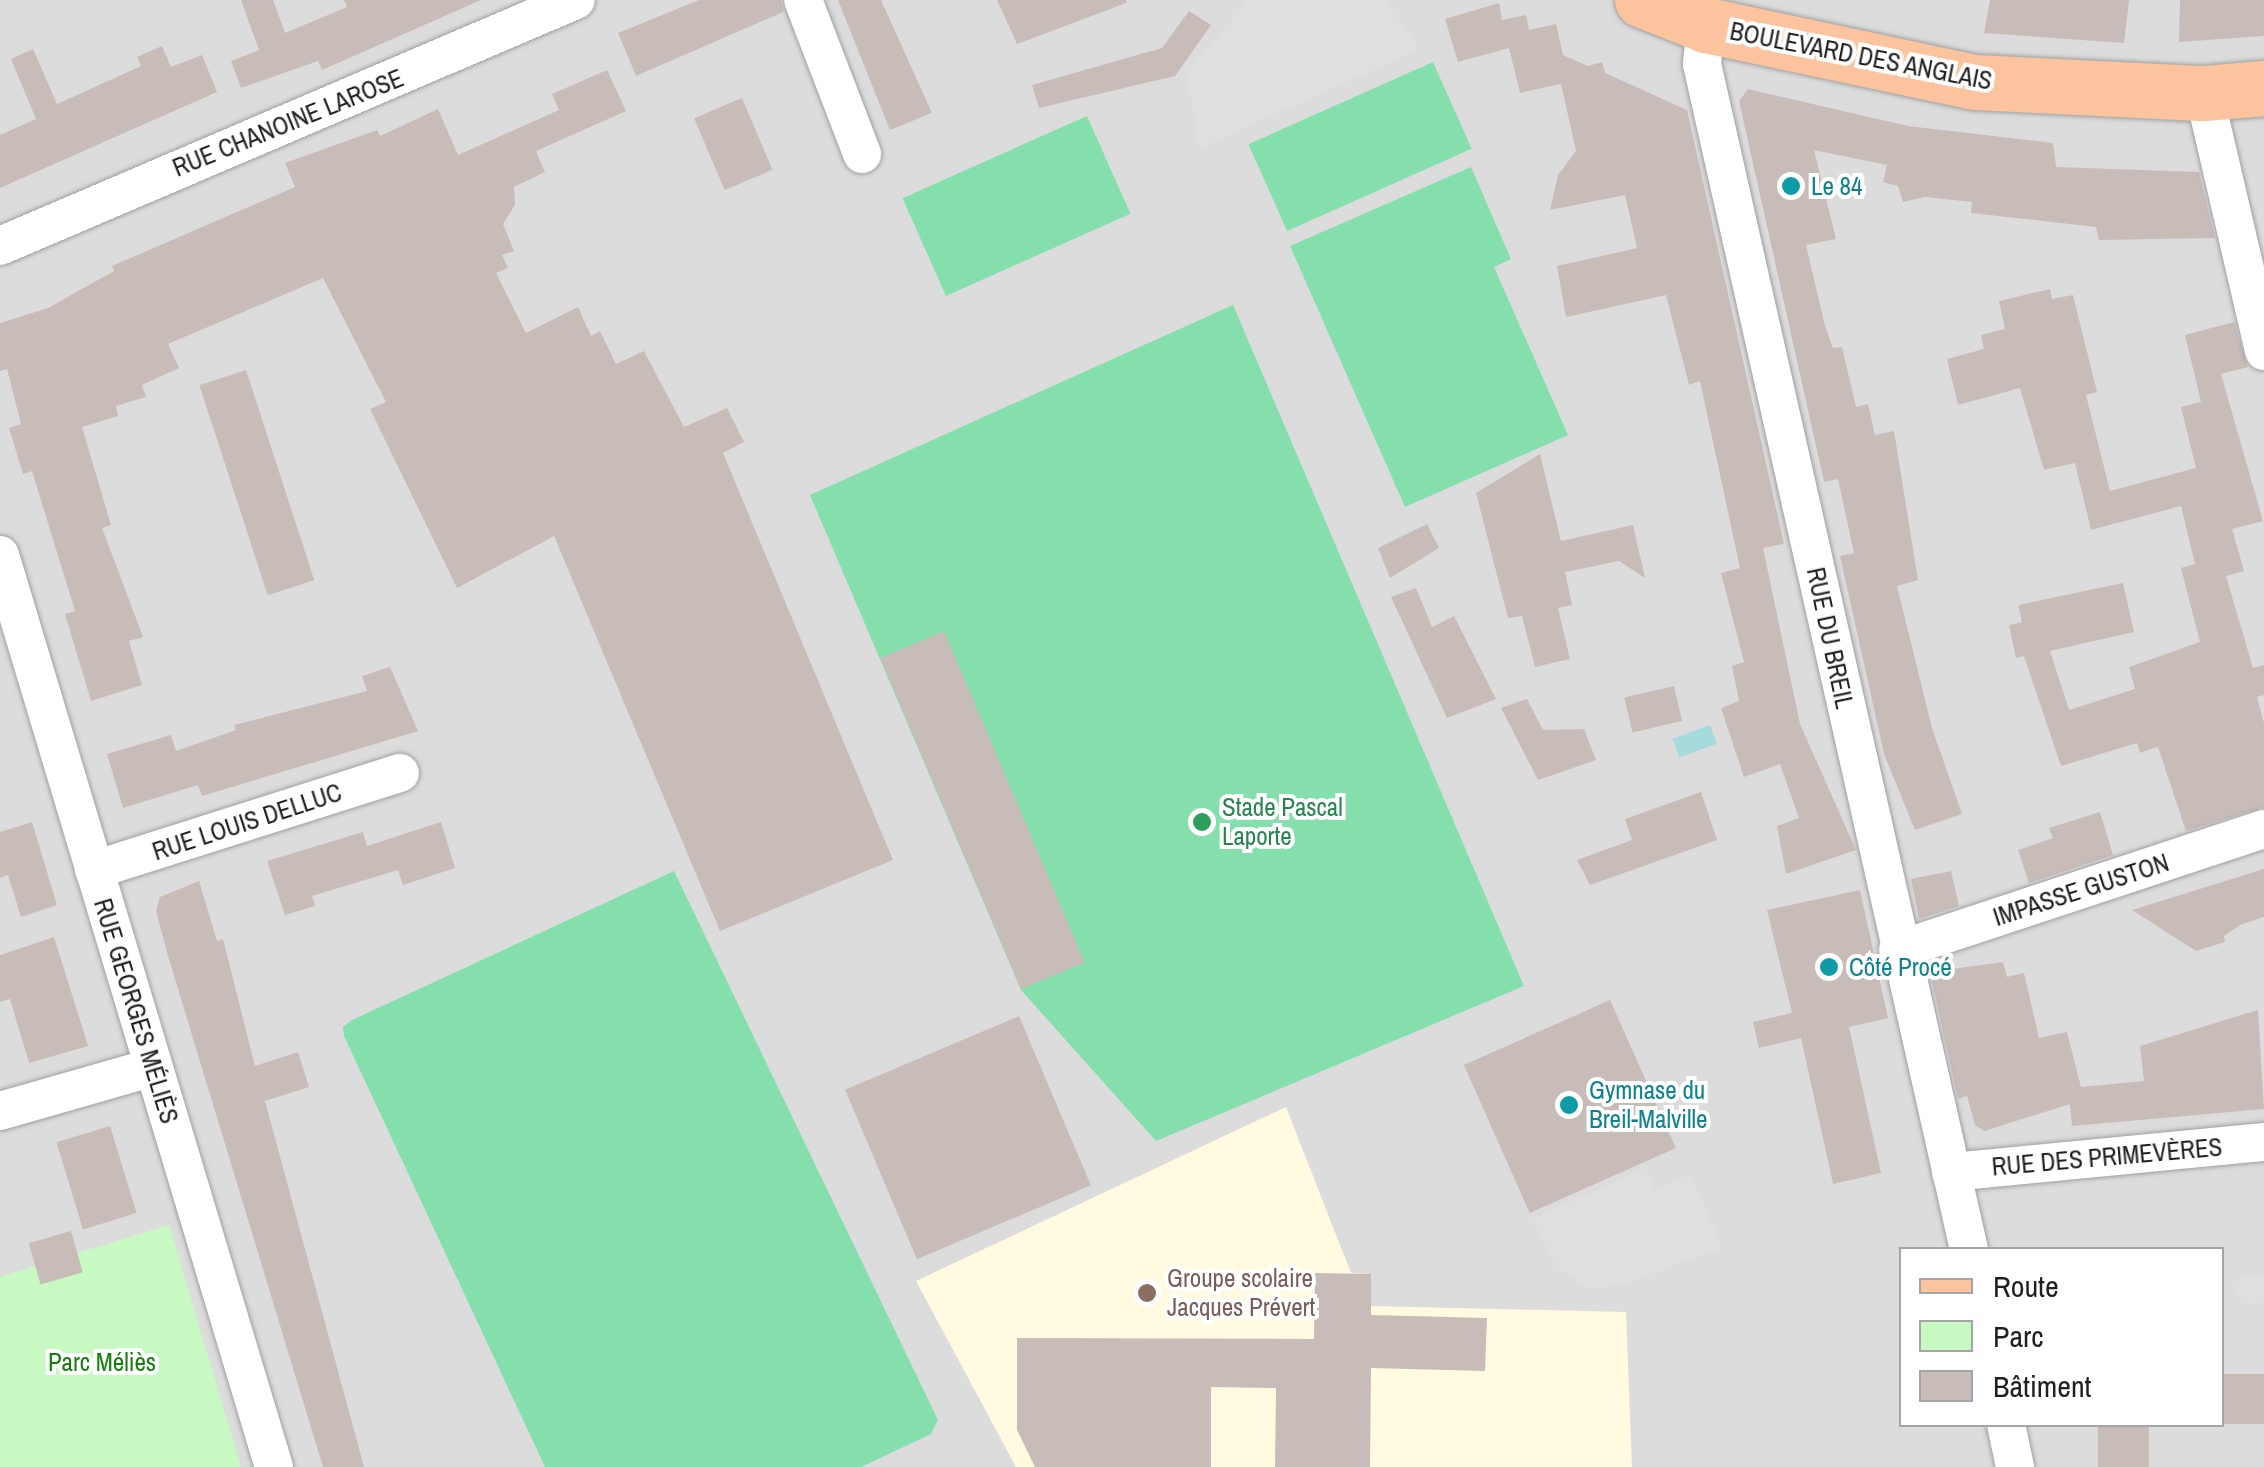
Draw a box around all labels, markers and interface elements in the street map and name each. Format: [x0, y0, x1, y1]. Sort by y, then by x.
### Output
street label: BOULEVARD DES ANGLAIS [1727, 16, 1995, 96]
street label: RUE CHANOINE LAROSE [168, 63, 408, 183]
place label: Le 84 [1811, 171, 1862, 201]
marker: Le 84 [1780, 175, 1802, 197]
street label: RUE DU BREIL [1800, 565, 1860, 711]
street label: RUE LOUIS DELLUC [149, 777, 345, 867]
place label: Stade Pascal Laporte [1222, 793, 1343, 852]
marker: Stade Pascal Laporte [1191, 811, 1213, 833]
street label: IMPASSE GUSTON [1989, 848, 2173, 932]
street label: RUE GEORGES MÉLIÈS [88, 895, 184, 1127]
place label: Côté Procé [1849, 952, 1952, 982]
marker: Côté Procé [1818, 956, 1840, 978]
place label: Gymnase du Breil-Malville [1589, 1076, 1707, 1135]
marker: Gymnase du Breil-Malville [1558, 1094, 1580, 1116]
street label: RUE DES PRIMEVÈRES [1991, 1132, 2223, 1182]
legend [1899, 1247, 2224, 1427]
place label: Groupe scolaire Jacques Prévert [1167, 1264, 1315, 1323]
text: Route [1993, 1266, 2059, 1306]
marker: Groupe scolaire Jacques Prévert [1136, 1282, 1158, 1304]
text: Parc [1993, 1316, 2044, 1356]
park label: Parc Méliès [48, 1347, 156, 1377]
text: Bâtiment [1993, 1366, 2091, 1406]

